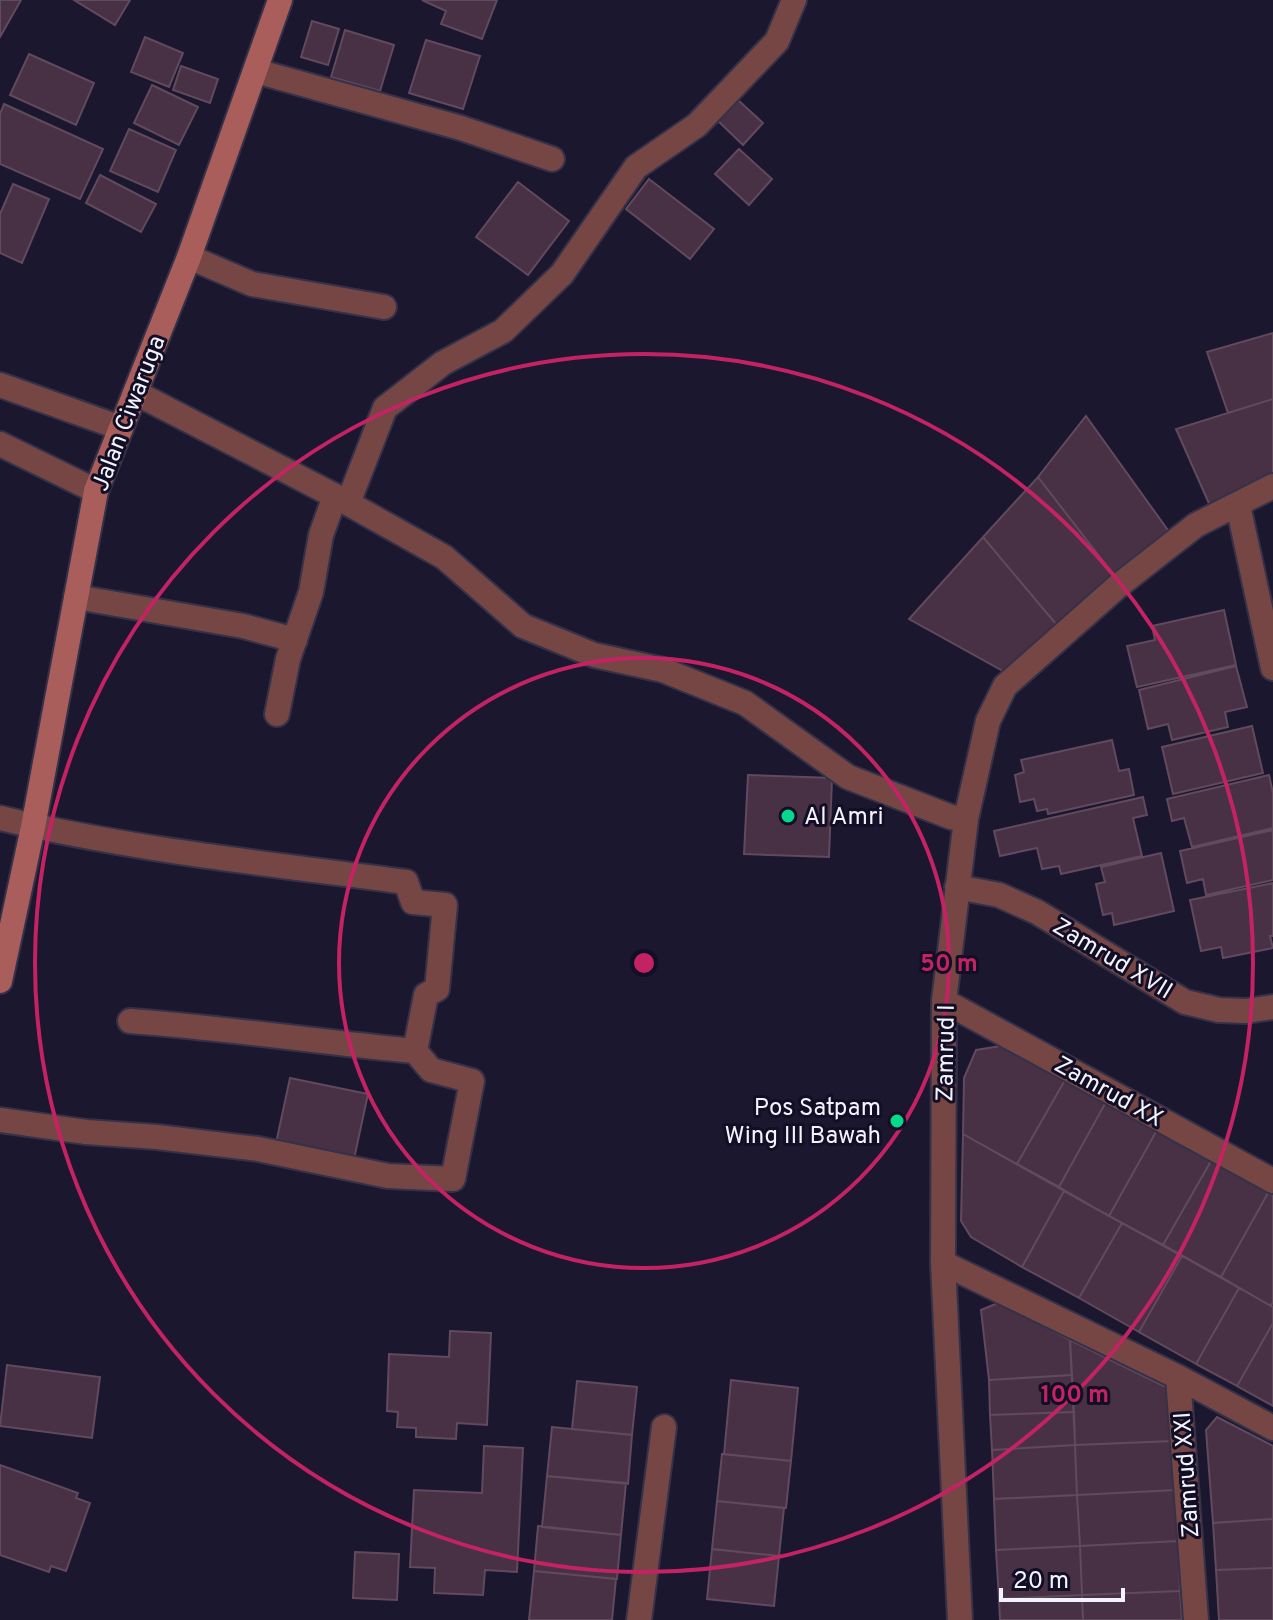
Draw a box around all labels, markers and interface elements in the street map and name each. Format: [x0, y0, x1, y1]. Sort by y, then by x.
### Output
street label: Jalan Ciwaruga [86, 332, 173, 496]
place label: Al Amri [804, 803, 884, 833]
marker: Al Amri [779, 807, 797, 825]
street label: Zamrud XVII [1046, 912, 1177, 1007]
centre of rings [630, 949, 658, 977]
text: 50 m [920, 950, 978, 980]
street label: Zamrud I [931, 1004, 963, 1102]
street label: Zamrud XX [1048, 1051, 1168, 1135]
place label: Pos Satpam Wing III Bawah [724, 1094, 881, 1152]
marker: Pos Satpam Wing III Bawah [888, 1112, 906, 1130]
text: 100 m [1041, 1381, 1109, 1411]
street label: Zamrud XXI [1169, 1411, 1207, 1539]
scale bar [1001, 1552, 1123, 1602]
text: 20 m [1013, 1567, 1069, 1597]

